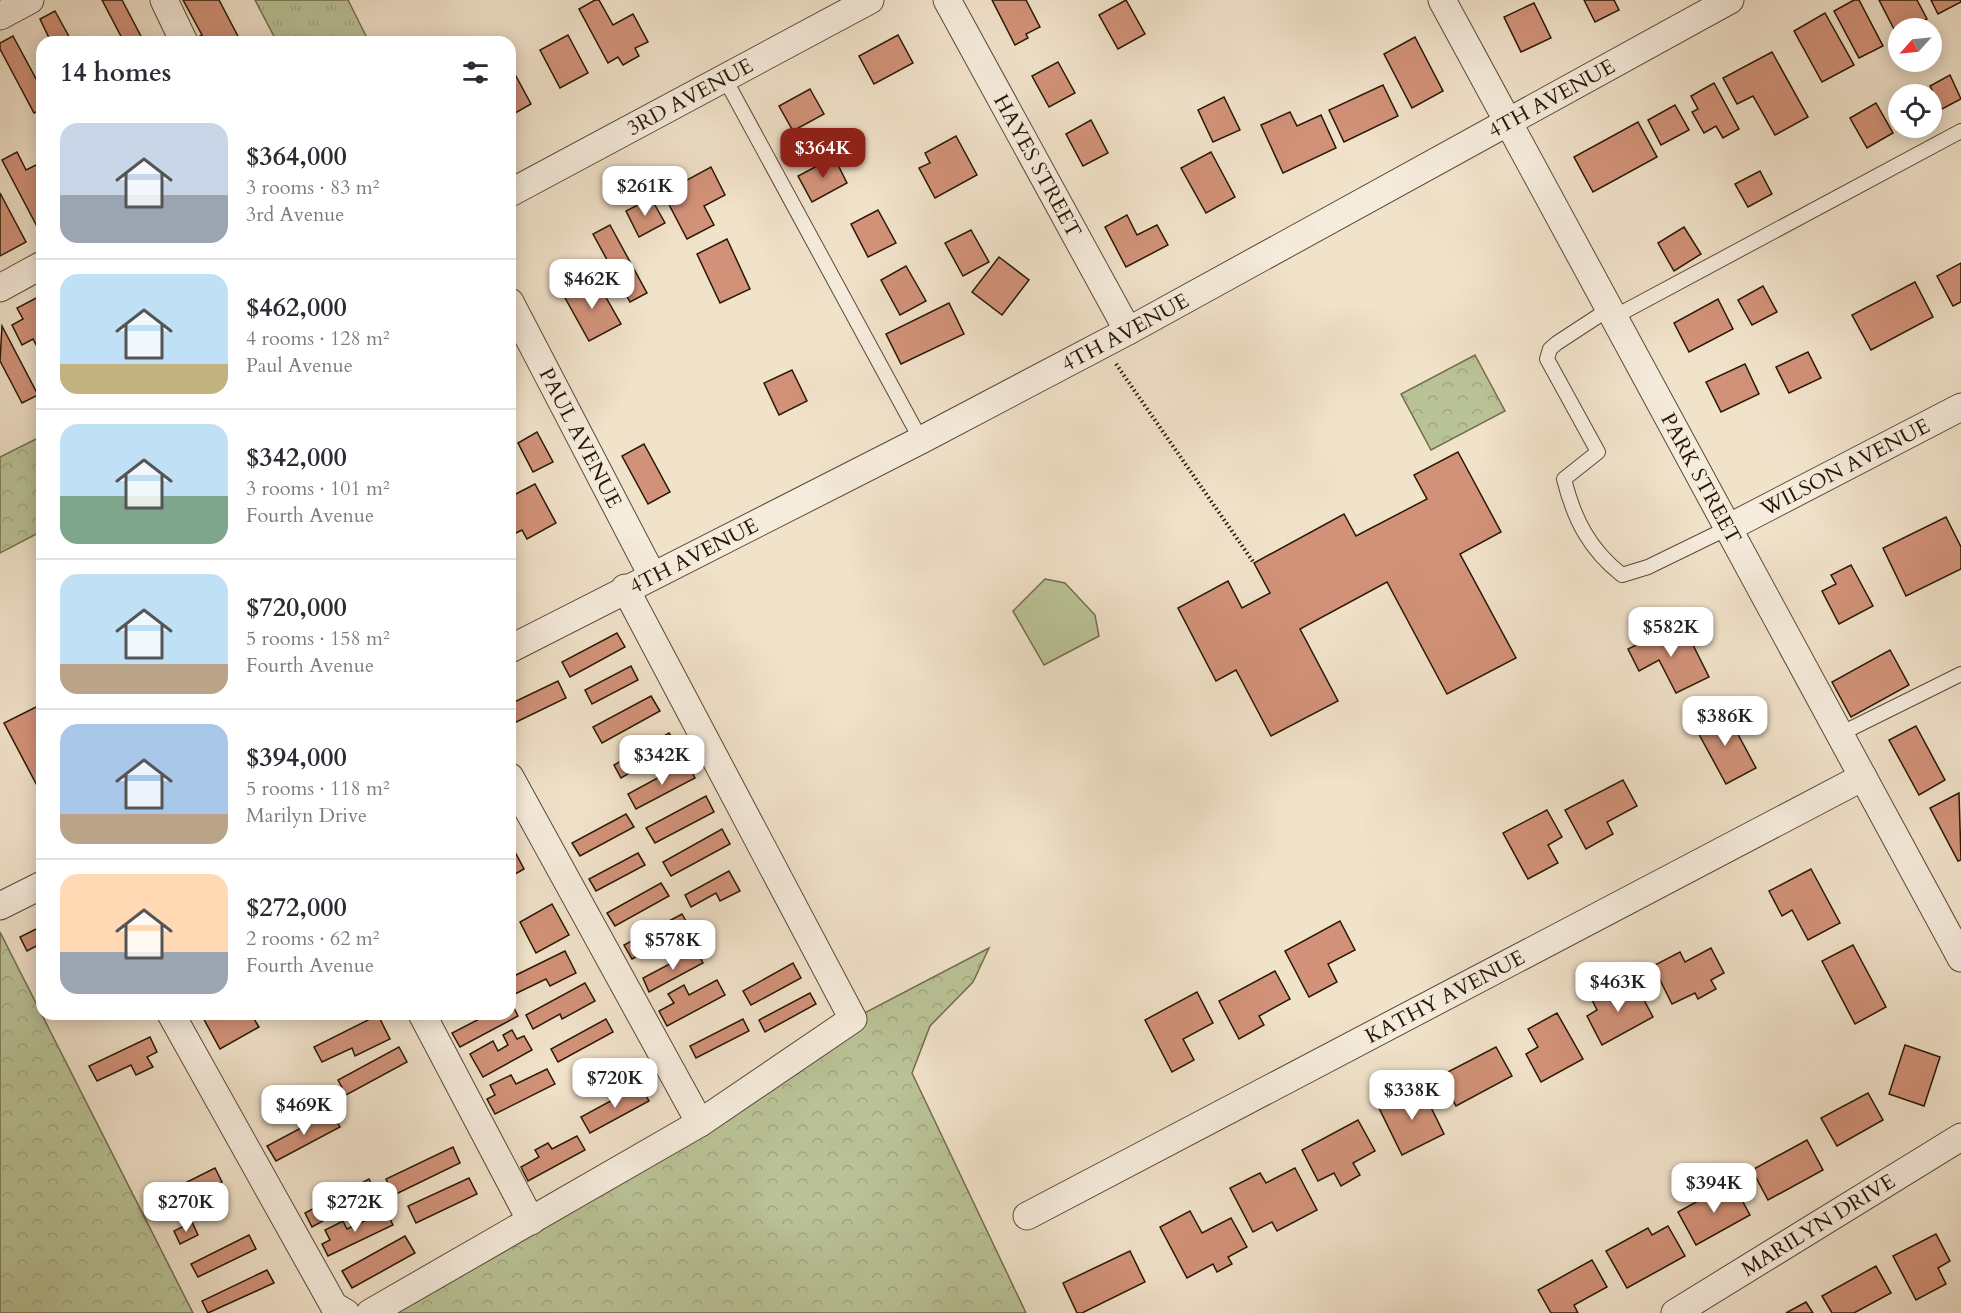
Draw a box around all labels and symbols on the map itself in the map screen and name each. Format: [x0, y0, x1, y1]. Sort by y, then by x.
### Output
north arrow [1888, 18, 1942, 72]
street label: 3RD AVENUE [622, 51, 758, 143]
street label: 4TH AVENUE [1483, 52, 1620, 145]
street label: HAYES STREET [986, 89, 1088, 243]
pin: $364K [781, 128, 865, 179]
pin: $261K [603, 166, 687, 217]
pin: $462K [550, 259, 634, 310]
street label: 4TH AVENUE [1057, 286, 1194, 378]
street label: PAUL AVENUE [532, 363, 629, 513]
street label: PARK STREET [1653, 408, 1748, 549]
street label: WILSON AVENUE [1755, 412, 1935, 524]
street label: 4TH AVENUE [625, 511, 763, 601]
pin: $582K [1629, 607, 1713, 658]
pin: $386K [1683, 696, 1767, 747]
pin: $342K [620, 735, 704, 786]
pin: $578K [631, 920, 715, 971]
street label: KATHY AVENUE [1360, 943, 1530, 1051]
pin: $463K [1576, 962, 1660, 1013]
pin: $720K [573, 1058, 657, 1109]
pin: $338K [1370, 1070, 1454, 1121]
pin: $469K [262, 1085, 346, 1136]
pin: $394K [1672, 1163, 1756, 1214]
street label: MARILYN DRIVE [1736, 1167, 1901, 1284]
pin: $270K [144, 1182, 228, 1233]
pin: $272K [313, 1182, 397, 1233]

